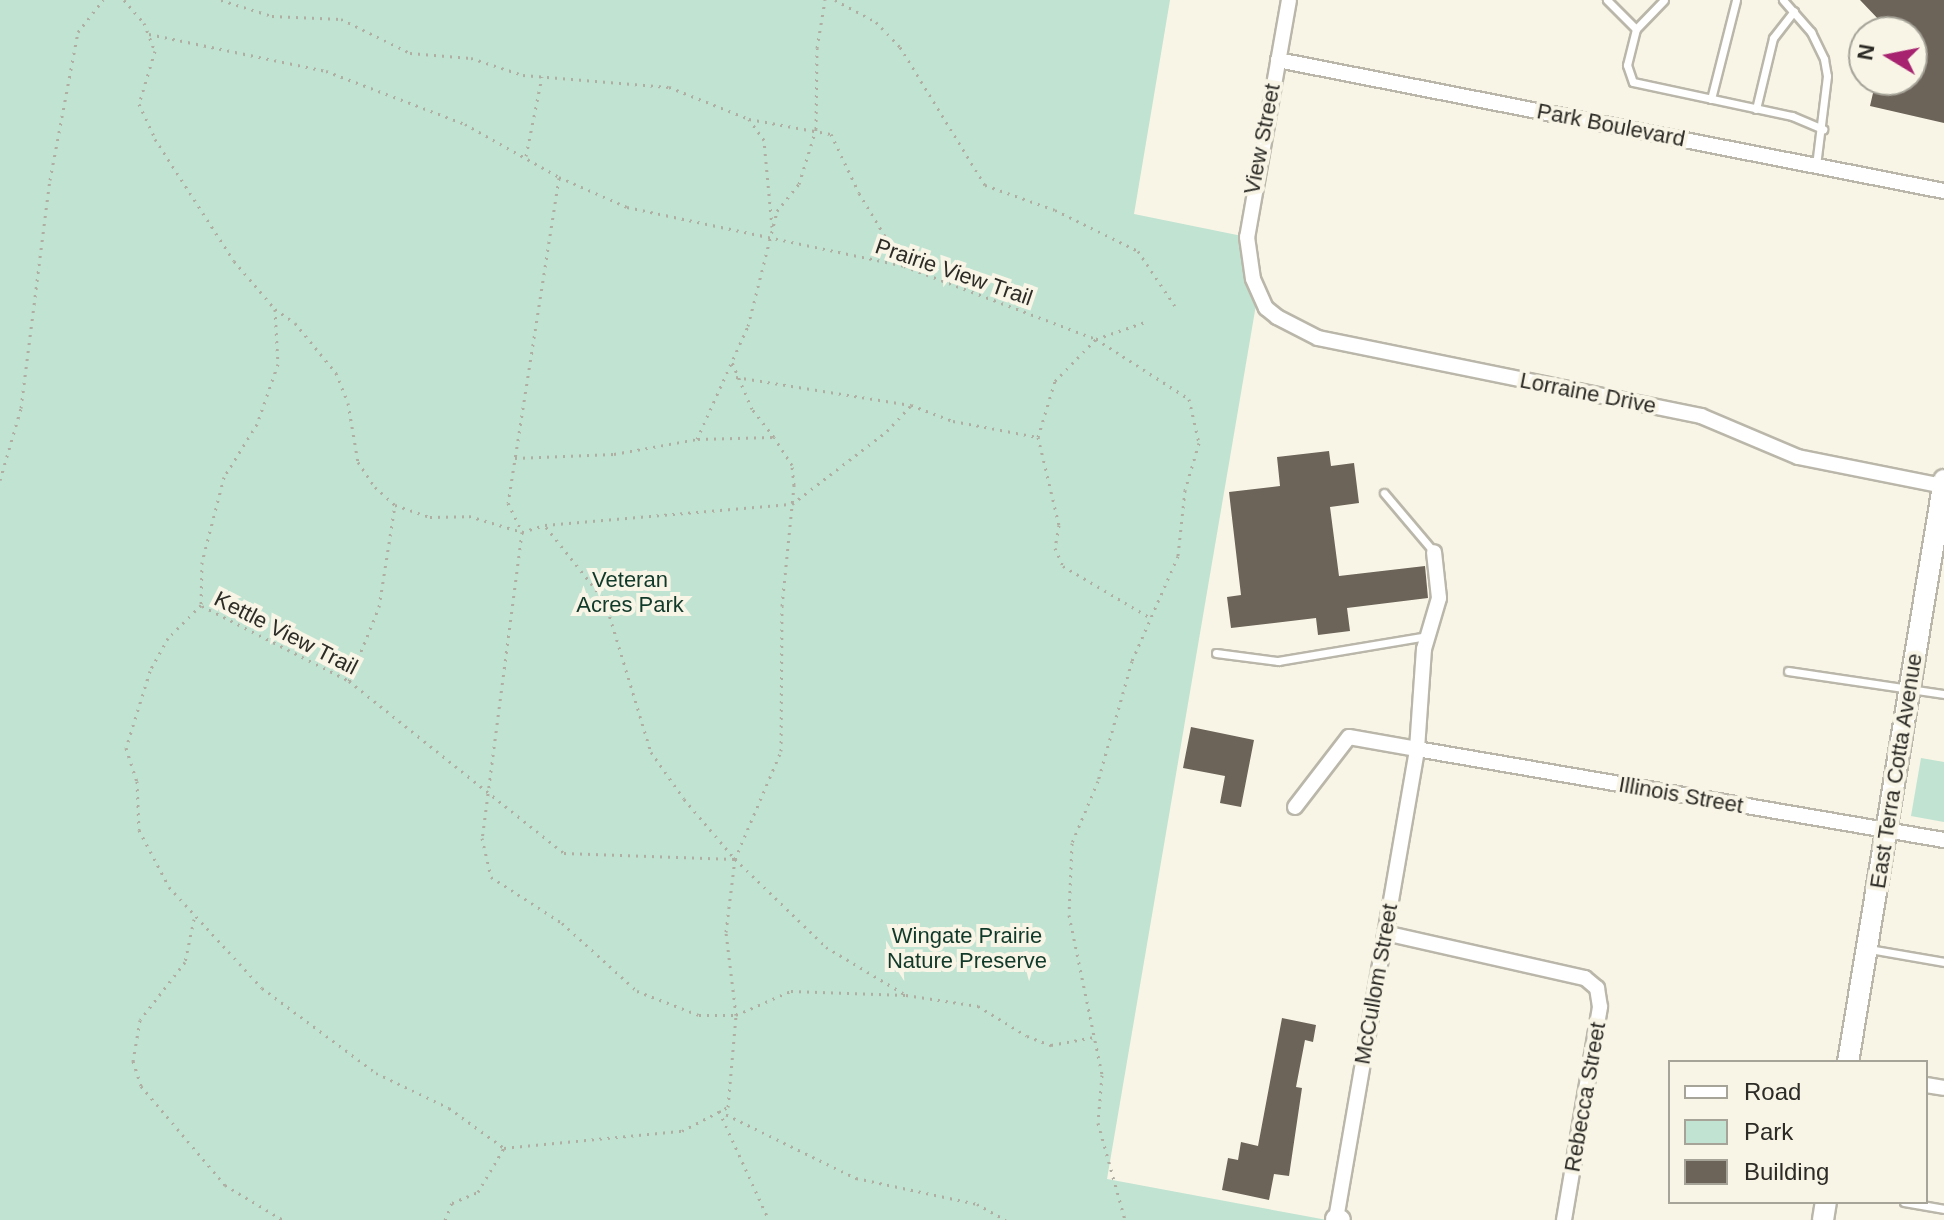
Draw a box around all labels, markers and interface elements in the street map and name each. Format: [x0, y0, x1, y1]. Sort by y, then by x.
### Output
north arrow [1848, 16, 1928, 96]
text: N [1852, 42, 1880, 62]
street label: View Street [1238, 81, 1286, 197]
street label: Park Boulevard [1535, 98, 1687, 152]
street label: Prairie View Trail [872, 233, 1036, 311]
street label: Lorraine Drive [1518, 367, 1658, 419]
park label: Veteran Acres Park [576, 566, 684, 618]
street label: Kettle View Trail [210, 585, 362, 681]
street label: East Terra Cotta Avenue [1864, 651, 1928, 891]
street label: Illinois Street [1617, 771, 1745, 819]
street label: McCullom Street [1349, 902, 1403, 1066]
park label: Wingate Prairie Nature Preserve [887, 922, 1047, 974]
street label: Rebecca Street [1559, 1020, 1611, 1174]
legend [1668, 1060, 1928, 1204]
text: Road [1744, 1078, 1801, 1105]
text: Park [1744, 1118, 1793, 1145]
text: Building [1744, 1158, 1829, 1185]

